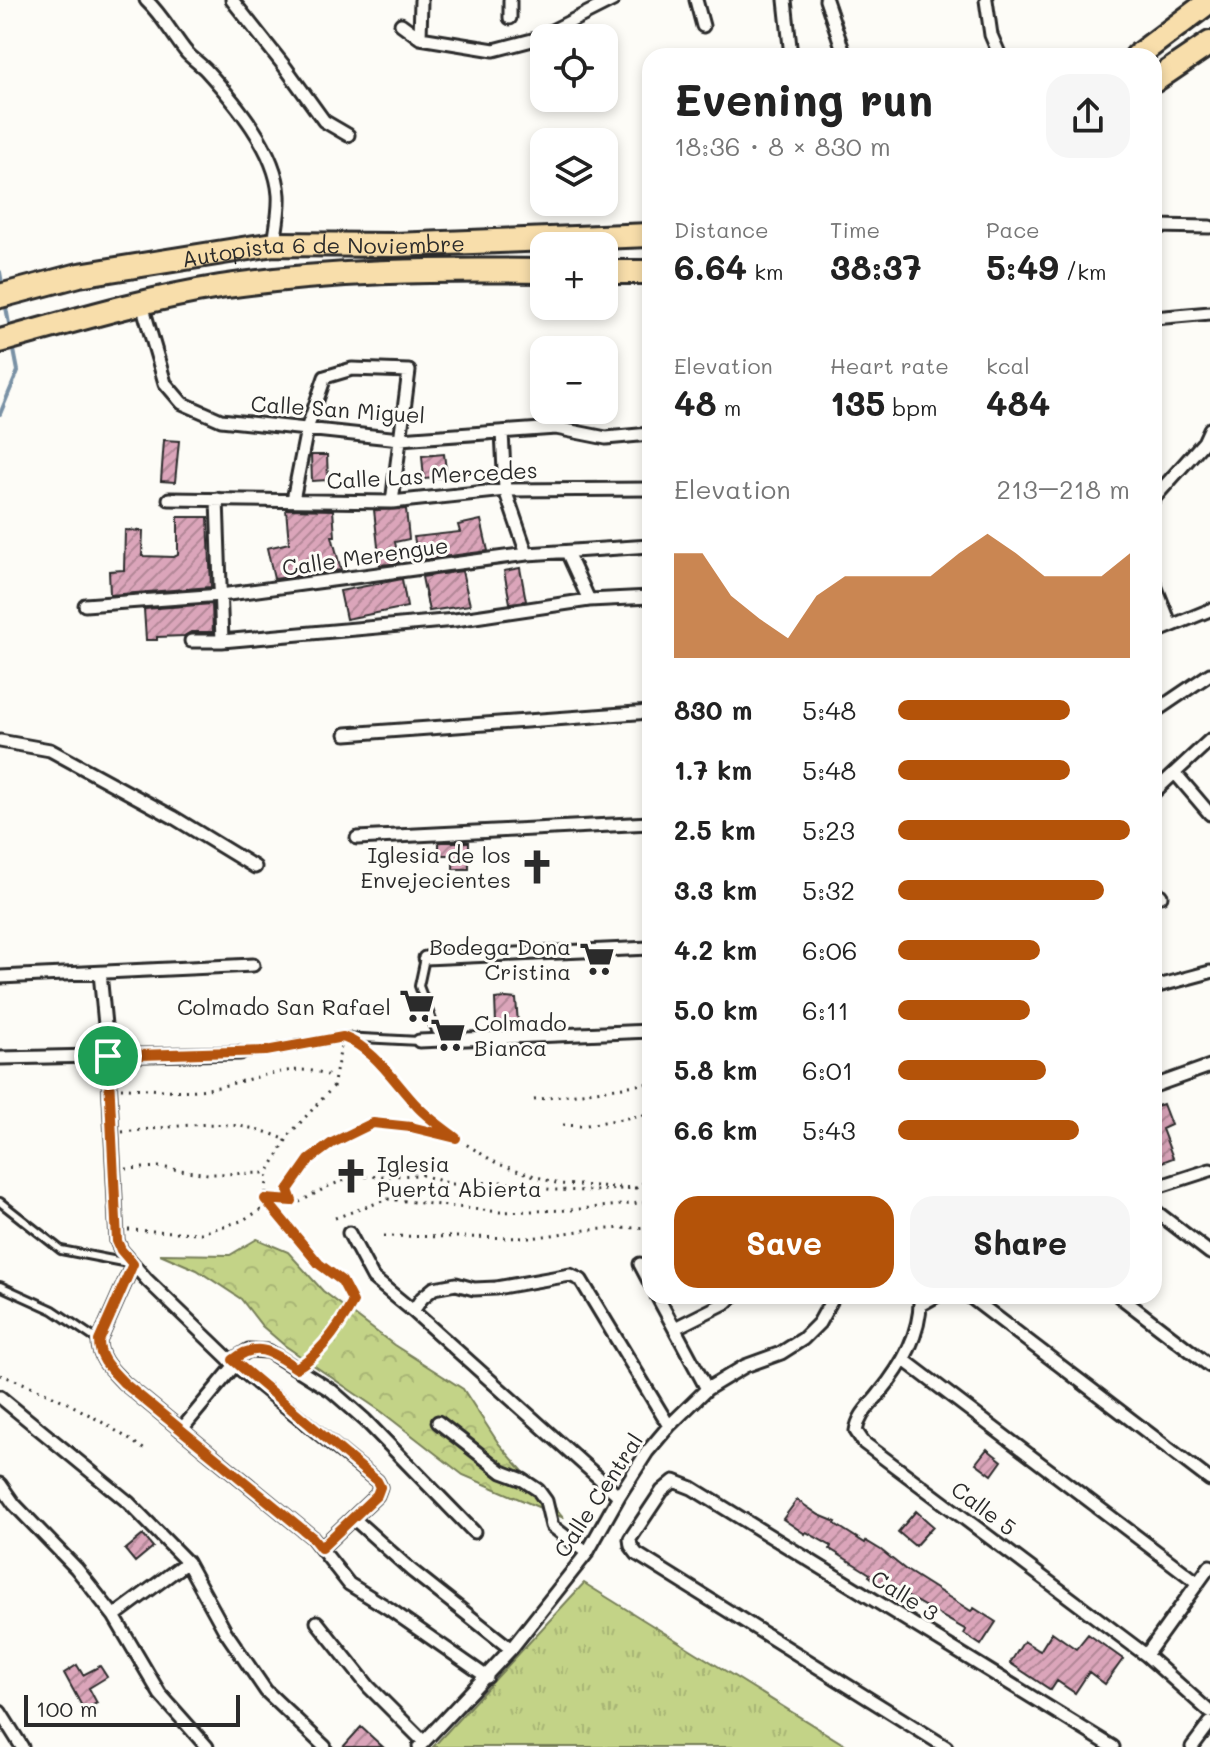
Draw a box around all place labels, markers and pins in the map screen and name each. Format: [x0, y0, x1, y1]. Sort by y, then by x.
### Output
place label: Iglesia de los Envejecientes [360, 840, 511, 894]
church icon: Iglesia de los Envejecientes [518, 848, 556, 886]
place label: Bodega Dona Cristina [429, 932, 571, 986]
supermarket icon: Bodega Dona Cristina [578, 940, 616, 978]
supermarket icon: Colmado San Rafael [398, 987, 436, 1025]
place label: Colmado San Rafael [177, 992, 391, 1021]
place label: Colmado Bianca [474, 1008, 567, 1062]
supermarket icon: Colmado Bianca [429, 1016, 467, 1054]
pin [74, 1022, 142, 1090]
place label: Iglesia Puerta Abierta [377, 1149, 542, 1203]
church icon: Iglesia Puerta Abierta [332, 1157, 370, 1195]

